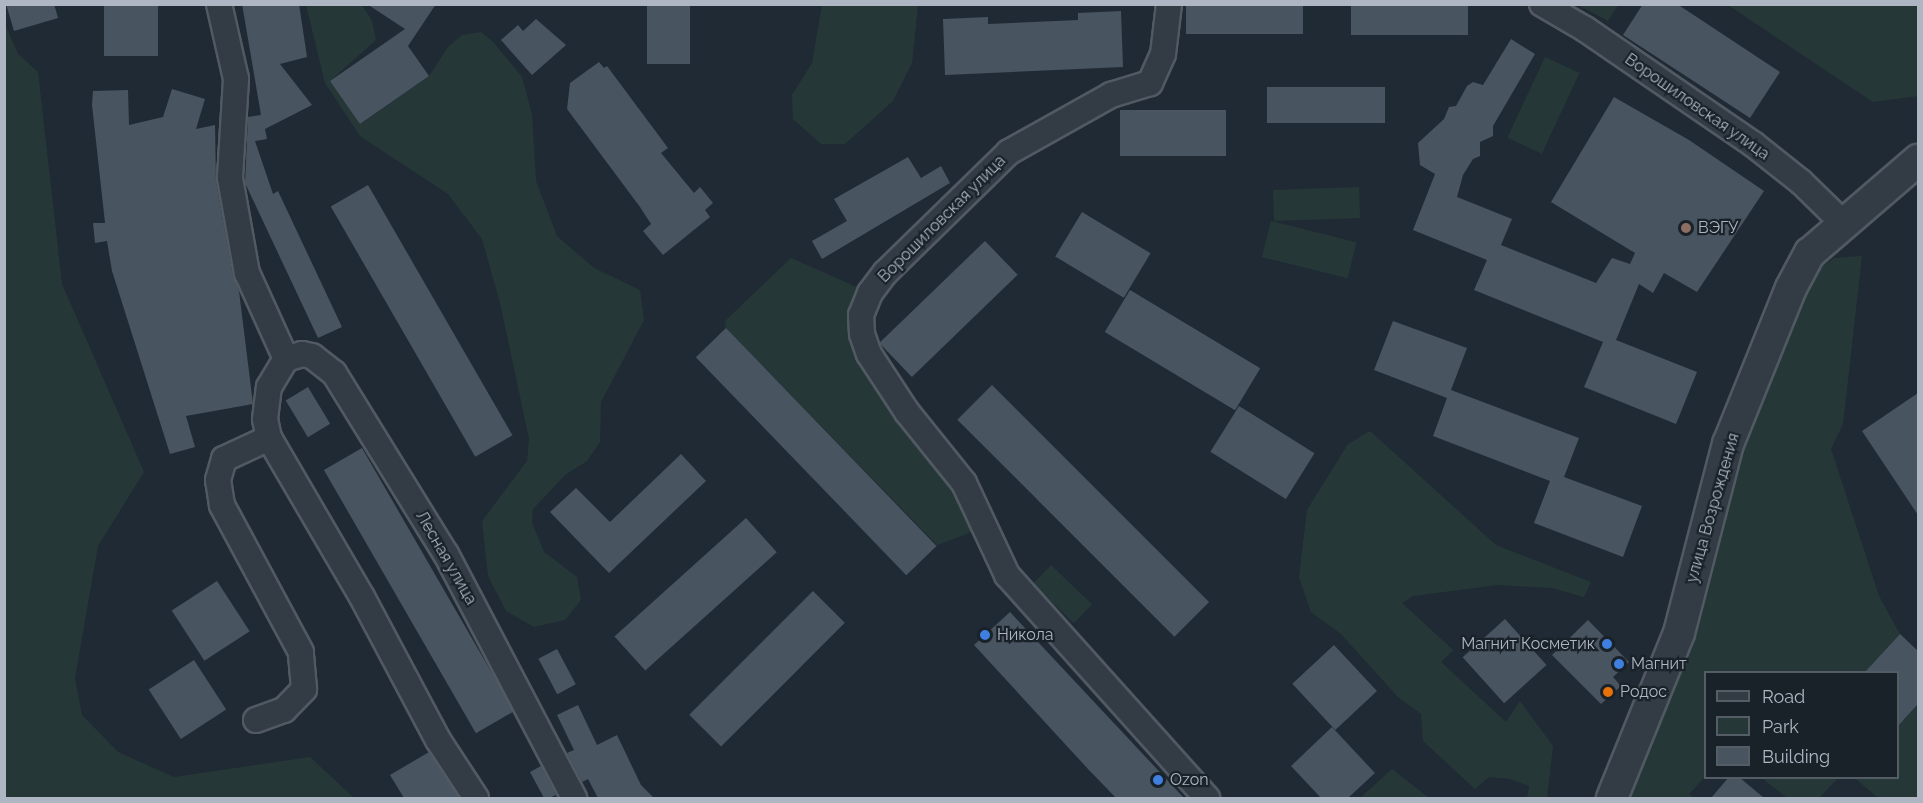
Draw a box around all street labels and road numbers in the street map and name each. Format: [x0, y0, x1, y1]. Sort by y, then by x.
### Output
street label: Ворошиловская улица [1621, 50, 1773, 164]
street label: Ворошиловская улица [874, 151, 1010, 287]
street label: улица Возрождения [1682, 431, 1744, 585]
street label: Лесная улица [411, 508, 481, 608]

